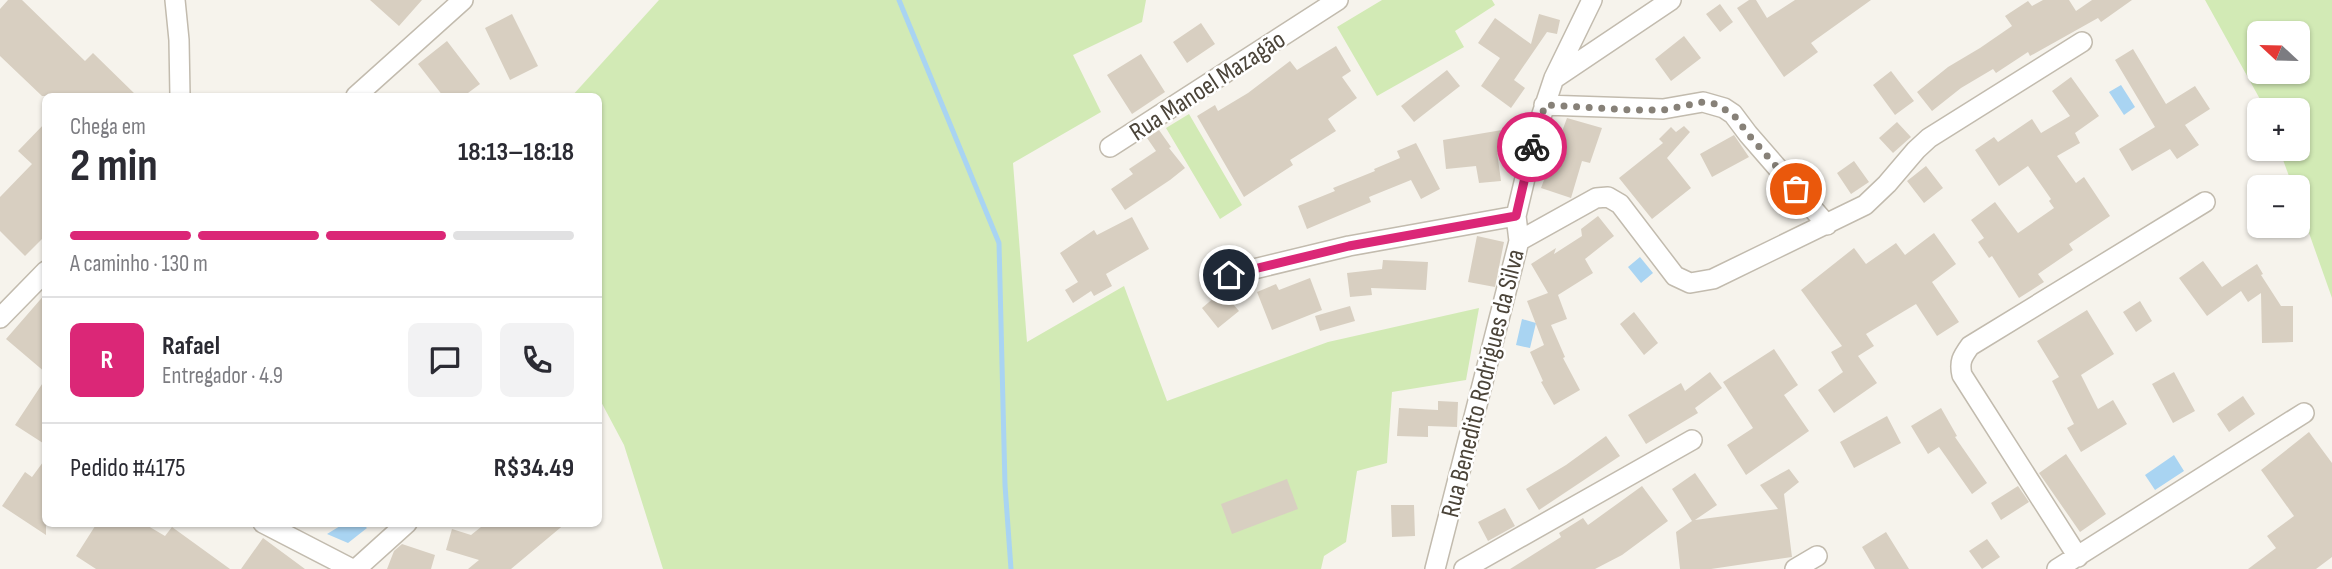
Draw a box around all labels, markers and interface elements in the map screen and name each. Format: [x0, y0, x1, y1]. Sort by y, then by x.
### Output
north arrow [2247, 21, 2310, 84]
map controls [2247, 21, 2310, 238]
street label: Rua Manoel Mazagão [1124, 24, 1292, 148]
button: + [2247, 98, 2310, 161]
courier [1497, 112, 1567, 182]
text: Chega em [70, 113, 146, 141]
icon: bike [1513, 128, 1551, 166]
text: 18:13–18:18 [458, 137, 574, 168]
text: 2 min [70, 139, 158, 194]
pin [1766, 159, 1826, 219]
icon: bag [1777, 170, 1815, 208]
button: − [2247, 175, 2310, 238]
pin [1199, 245, 1259, 305]
street label: Rua Benedito Rodrigues da Silva [1435, 246, 1532, 521]
text: A caminho · 130 m [70, 250, 208, 278]
icon: home [1210, 256, 1248, 294]
button: chat [408, 323, 482, 397]
button: phone [500, 323, 574, 397]
text: Rafael [162, 331, 220, 362]
text: R [101, 345, 113, 376]
text: Entregador · 4.9 [162, 362, 283, 390]
text: Pedido #4175 [70, 453, 186, 484]
text: R$34.49 [494, 453, 574, 484]

